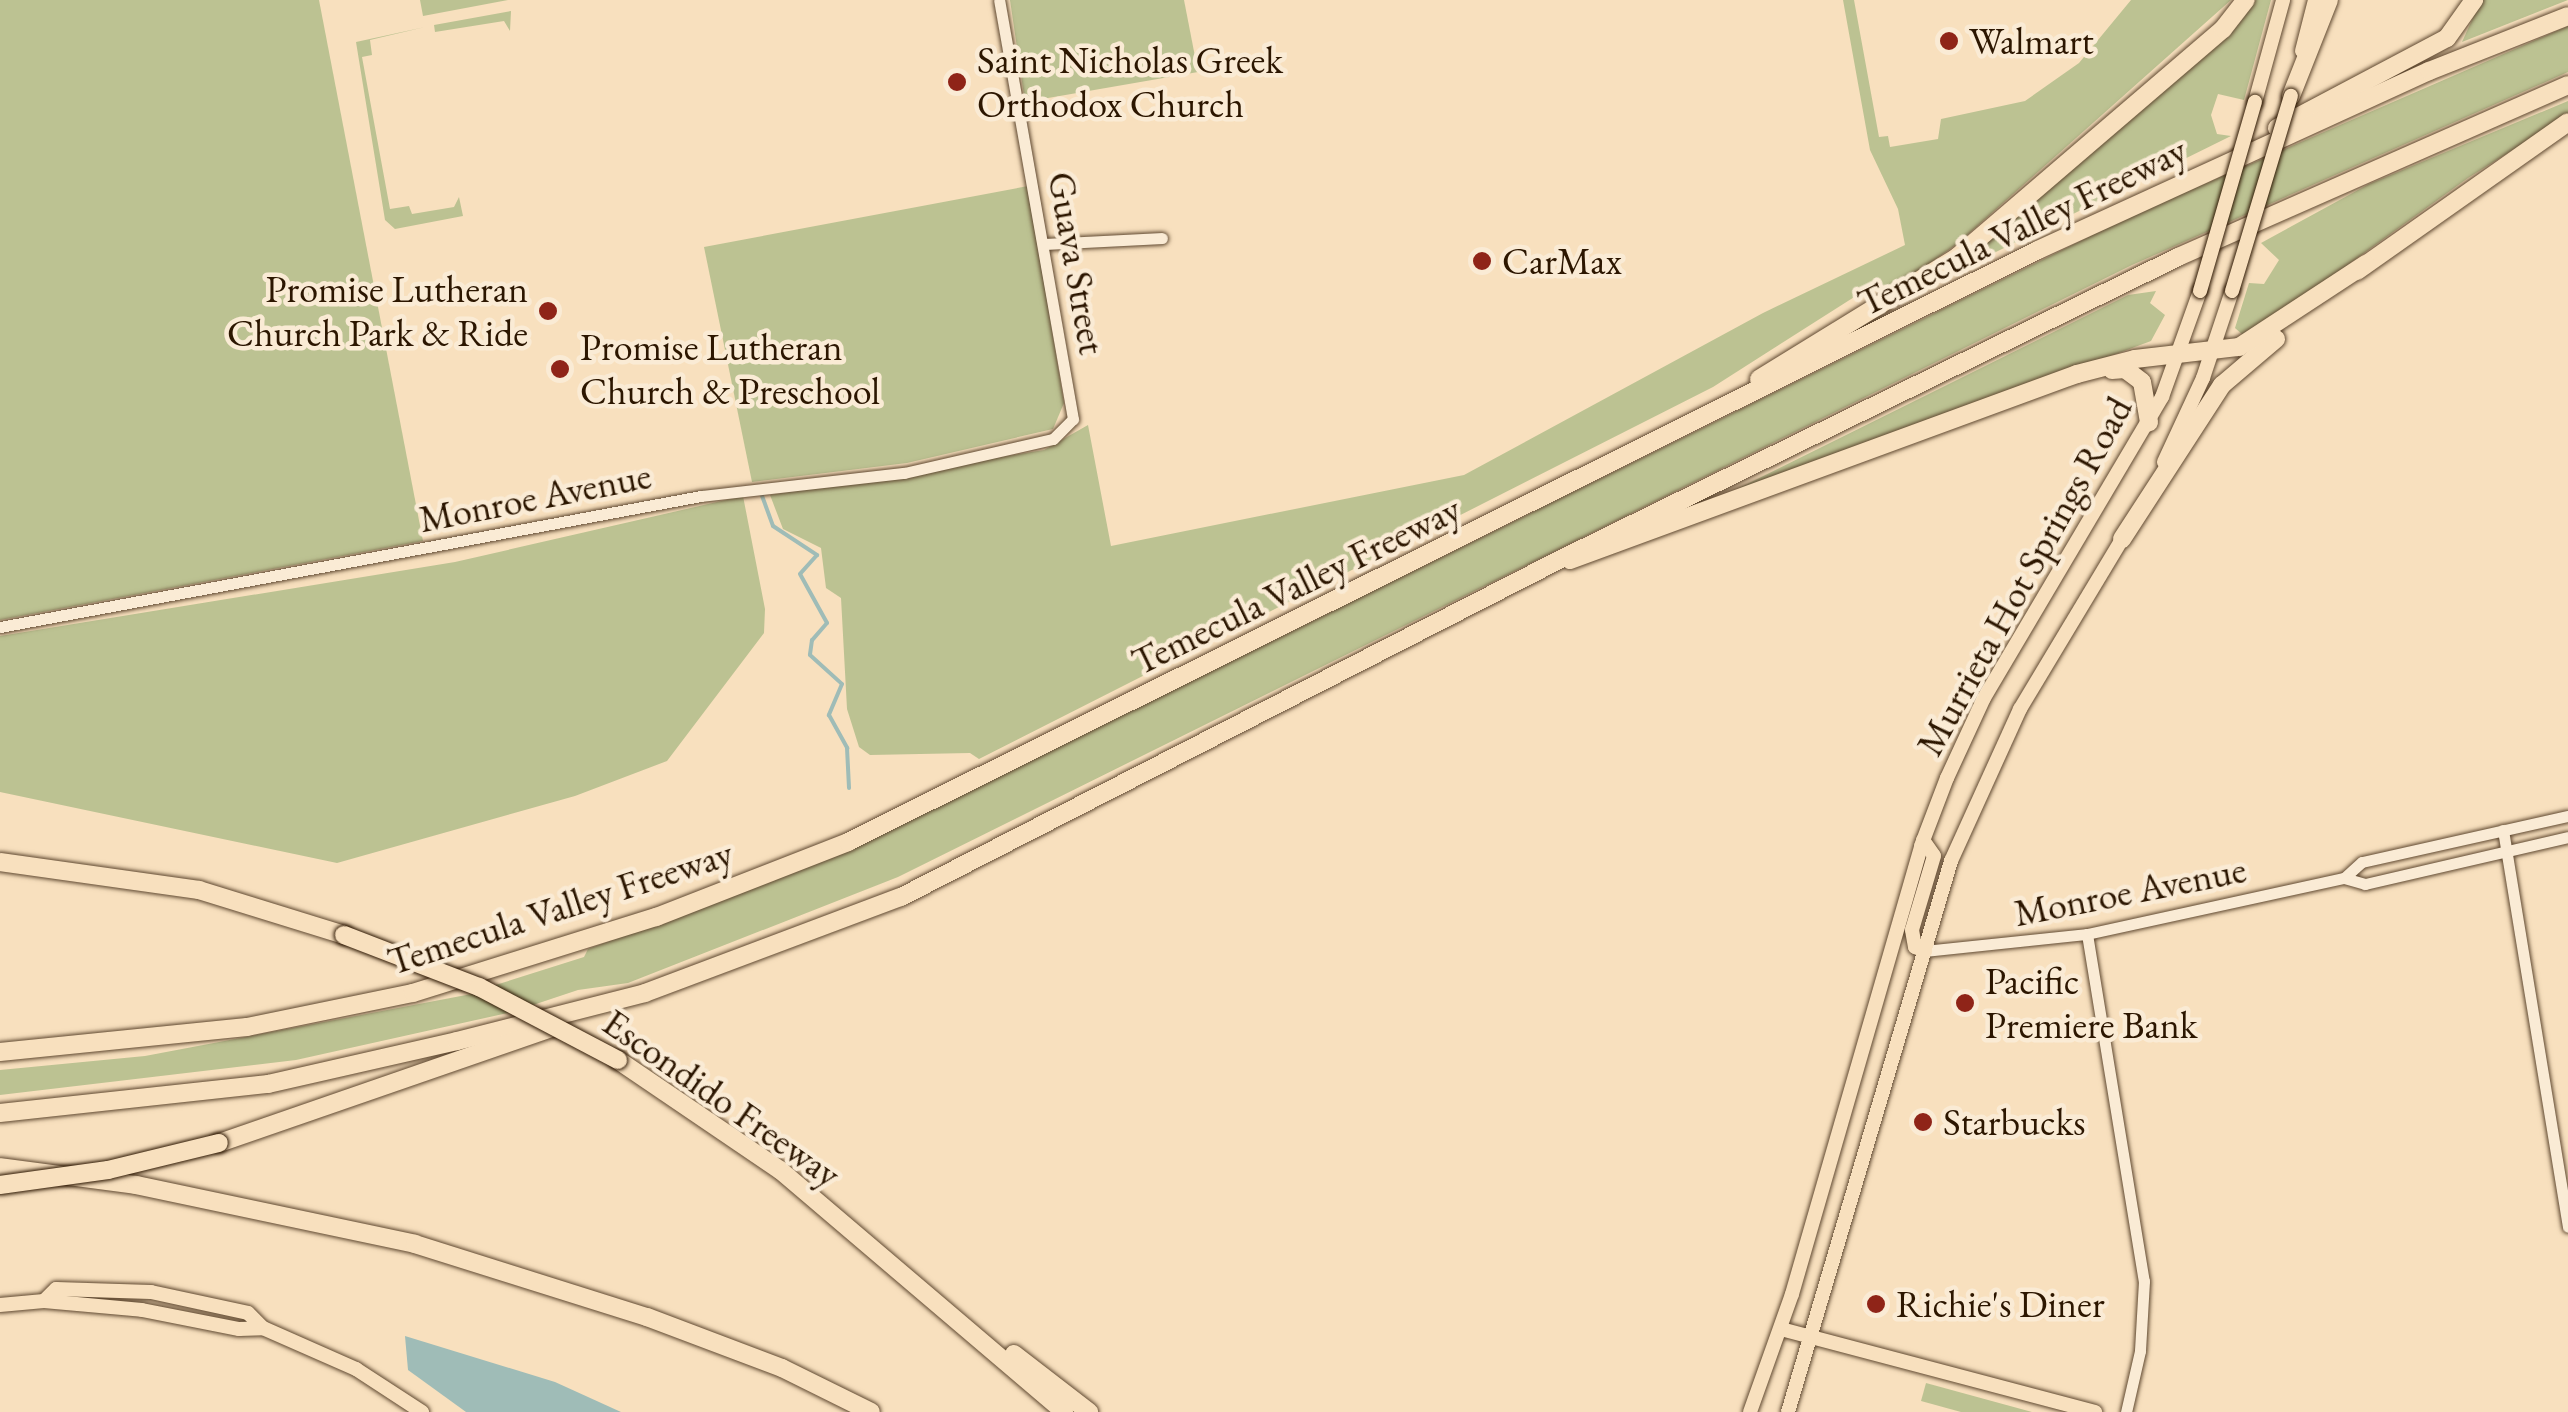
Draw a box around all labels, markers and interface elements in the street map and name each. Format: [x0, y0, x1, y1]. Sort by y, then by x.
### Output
place label: Walmart [1969, 18, 2094, 64]
marker: Walmart [1938, 30, 1960, 52]
place label: Saint Nicholas Greek Orthodox Church [977, 37, 1283, 126]
marker: Saint Nicholas Greek Orthodox Church [946, 71, 968, 93]
street label: Temecula Valley Freeway [1850, 127, 2194, 325]
street label: Guava Street [1039, 168, 1115, 358]
place label: CarMax [1502, 238, 1622, 284]
marker: CarMax [1471, 250, 1493, 272]
place label: Promise Lutheran Church Park & Ride [227, 266, 528, 356]
marker: Promise Lutheran Church Park & Ride [537, 300, 559, 322]
place label: Promise Lutheran Church & Preschool [580, 324, 880, 414]
marker: Promise Lutheran Church & Preschool [549, 358, 571, 380]
street label: Murrieta Hot Springs Road [1906, 389, 2142, 763]
street label: Monroe Avenue [415, 452, 655, 542]
street label: Temecula Valley Freeway [1124, 486, 1468, 684]
street label: Temecula Valley Freeway [382, 830, 738, 984]
street label: Monroe Avenue [2010, 846, 2250, 936]
place label: Pacific Premiere Bank [1985, 958, 2198, 1048]
marker: Pacific Premiere Bank [1954, 992, 1976, 1014]
street label: Escondido Freeway [594, 999, 850, 1197]
place label: Starbucks [1943, 1099, 2086, 1145]
marker: Starbucks [1912, 1111, 1934, 1133]
place label: Richie's Diner [1896, 1281, 2105, 1327]
marker: Richie's Diner [1865, 1293, 1887, 1315]

